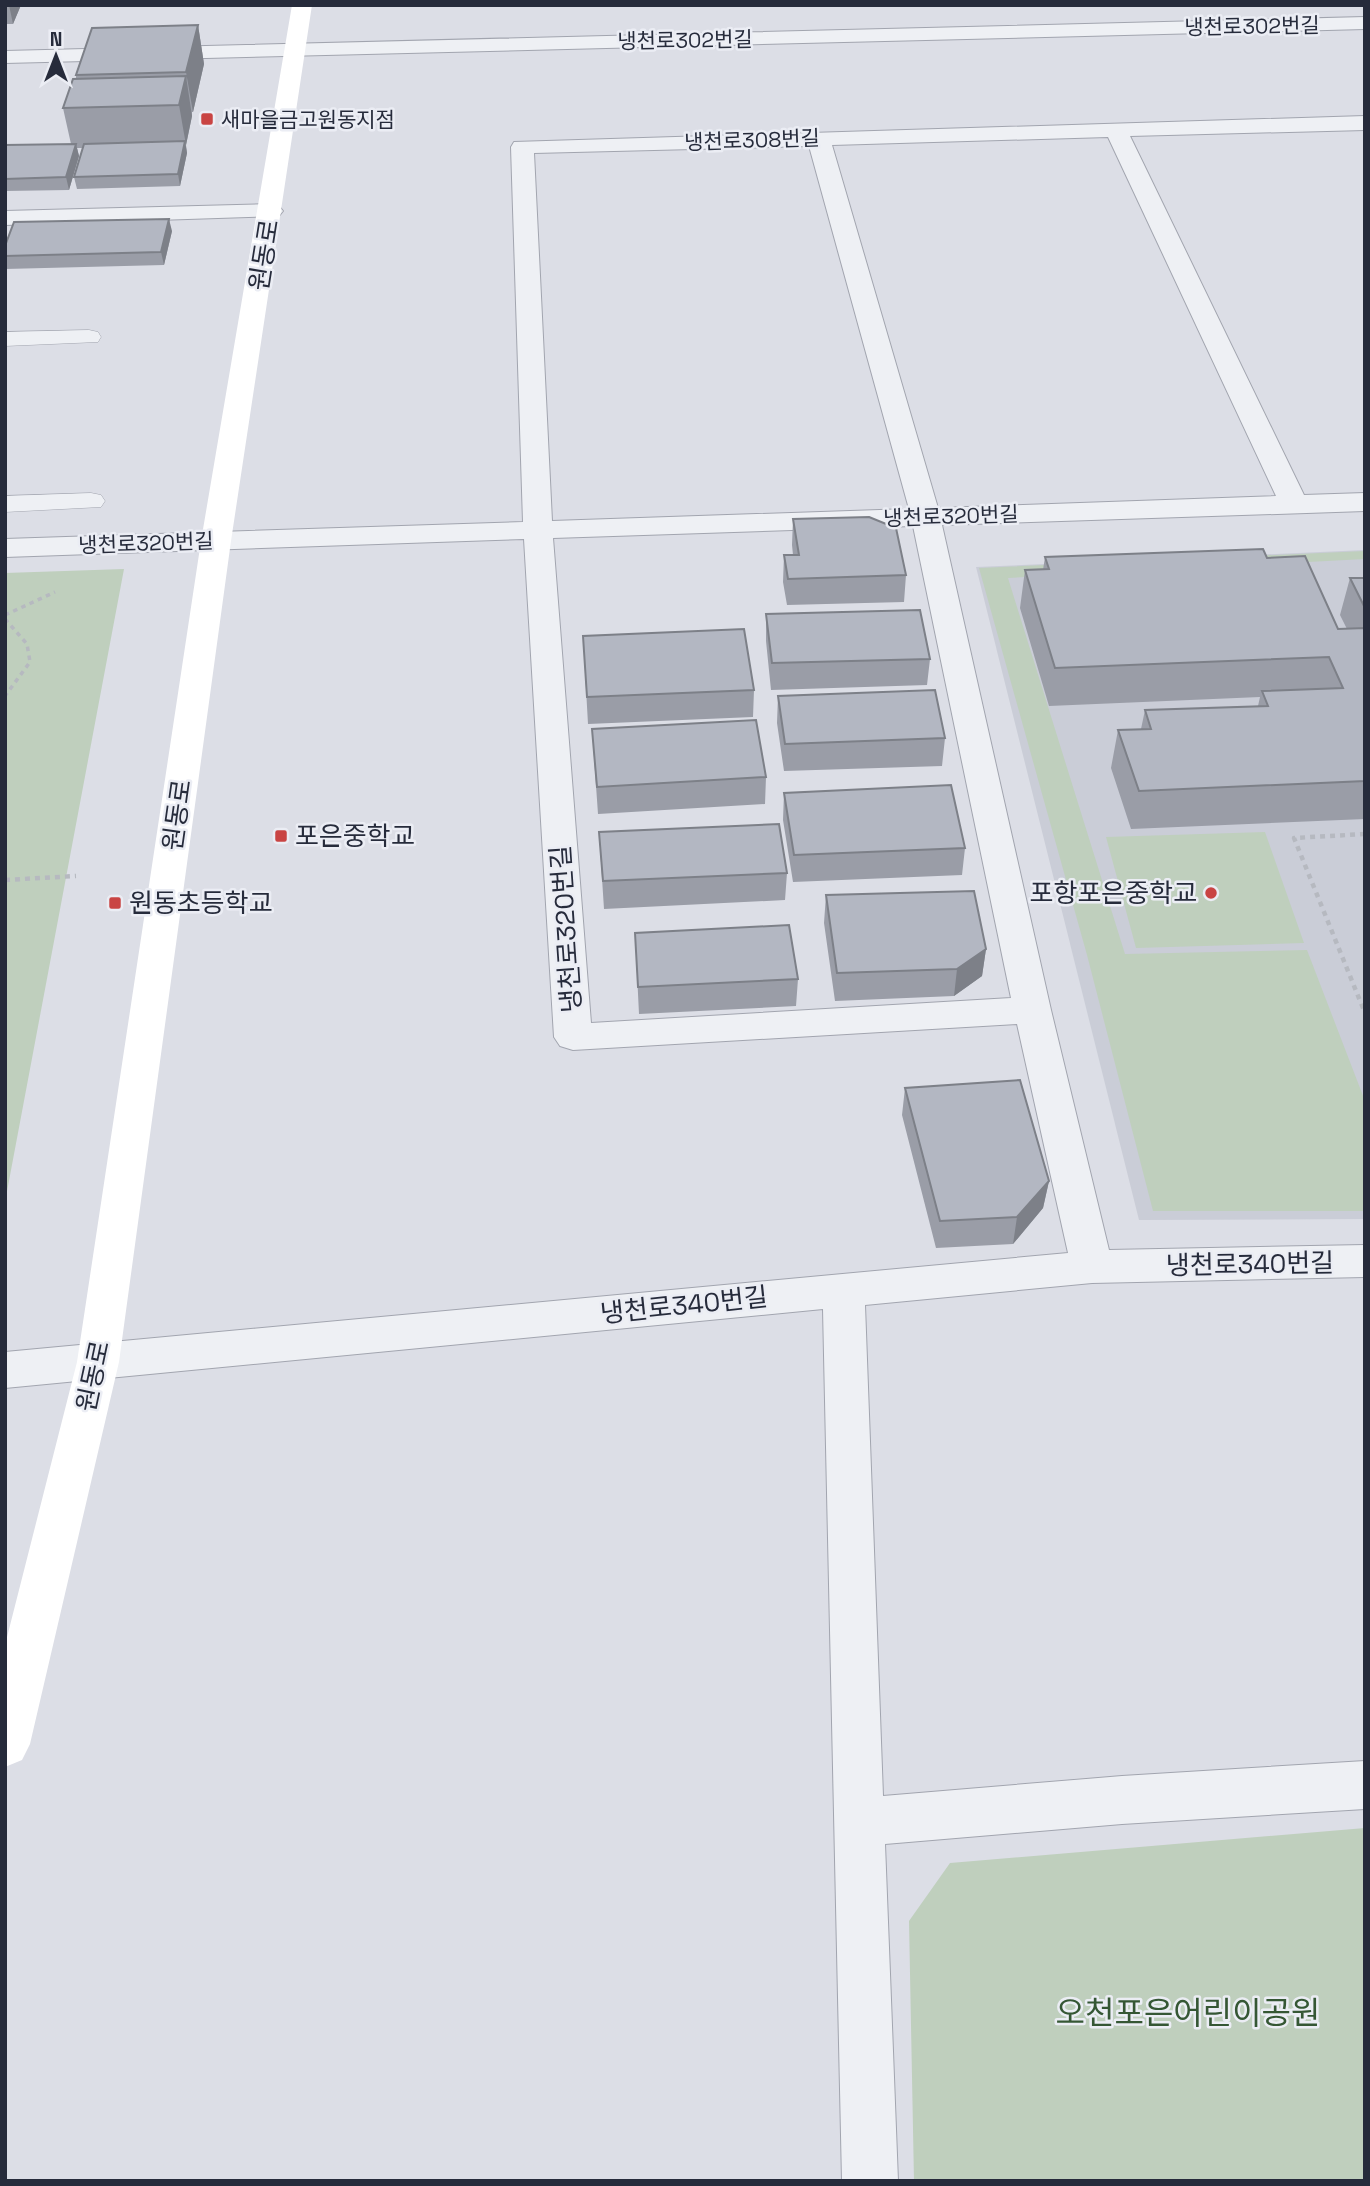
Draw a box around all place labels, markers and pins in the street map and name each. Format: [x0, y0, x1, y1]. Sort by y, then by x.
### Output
place label: 새마을금고원동지점 [221, 106, 395, 133]
marker: 새마을금고원동지점 [199, 111, 215, 127]
place label: 포은중학교 [295, 819, 415, 853]
marker: 포은중학교 [273, 828, 289, 844]
place label: 포항포은중학교 [1030, 876, 1197, 910]
marker: 포항포은중학교 [1203, 885, 1219, 901]
place label: 원동초등학교 [129, 886, 273, 920]
marker: 원동초등학교 [107, 895, 123, 911]

